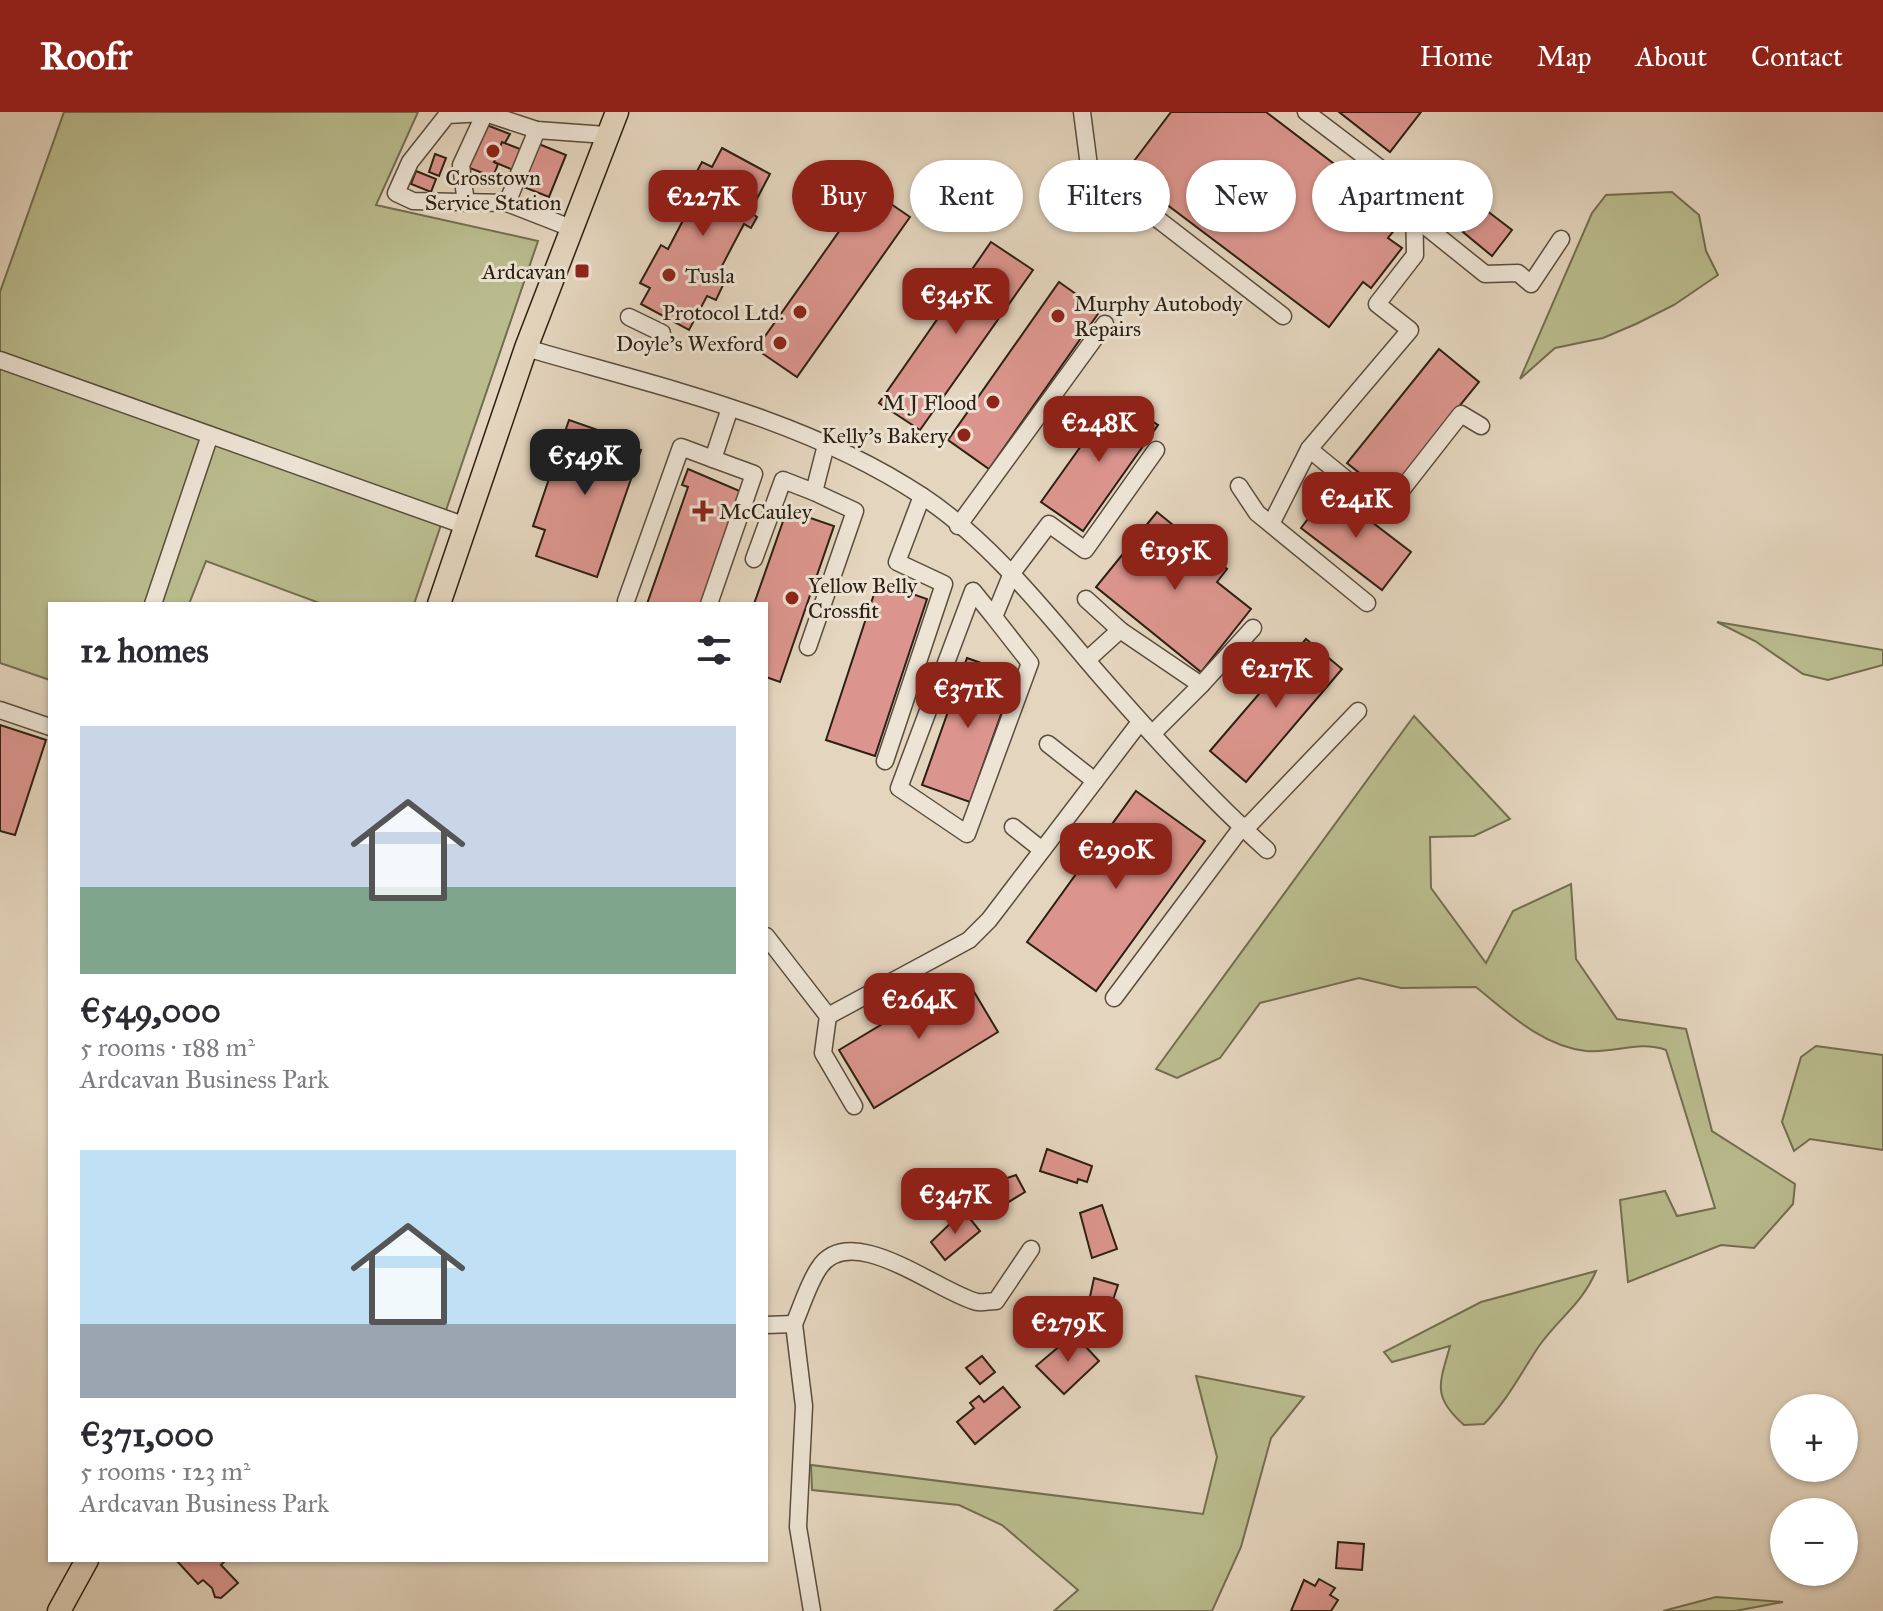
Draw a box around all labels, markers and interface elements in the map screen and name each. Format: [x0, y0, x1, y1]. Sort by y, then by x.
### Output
text: Roofr [40, 33, 132, 79]
text: Home [1420, 39, 1493, 74]
text: Map [1537, 39, 1591, 74]
text: About [1635, 39, 1707, 74]
text: Contact [1751, 39, 1843, 74]
marker: Crosstown Service Station [484, 142, 502, 160]
chip: Buy [792, 160, 894, 232]
chip: Rent [910, 160, 1023, 232]
chip: Filters [1039, 160, 1170, 232]
chip: New [1186, 160, 1296, 232]
chip: Apartment [1312, 160, 1493, 232]
place label: Crosstown Service Station [425, 164, 561, 216]
pin: €227K [647, 170, 759, 238]
text: €227K [667, 180, 739, 212]
place label: Ardcavan [481, 258, 566, 285]
marker: Ardcavan [573, 262, 591, 280]
place label: Tusla [685, 262, 735, 289]
marker: Tusla [660, 266, 678, 284]
pin: €345K [900, 268, 1012, 336]
text: €345K [920, 278, 992, 310]
place label: Murphy Autobody Repairs [1074, 290, 1243, 342]
place label: Protocol Ltd. [662, 299, 784, 326]
marker: Protocol Ltd. [791, 303, 809, 321]
marker: Murphy Autobody Repairs [1049, 307, 1067, 325]
place label: Doyle's Wexford [616, 330, 764, 357]
marker: Doyle's Wexford [771, 334, 789, 352]
place label: M J Flood [882, 389, 977, 416]
marker: M J Flood [984, 393, 1002, 411]
pin: €248K [1043, 396, 1155, 464]
text: €248K [1061, 406, 1137, 438]
place label: Kelly's Bakery [821, 422, 949, 449]
marker: Kelly's Bakery [955, 426, 973, 444]
pin: €549K [529, 429, 641, 497]
text: €549K [548, 439, 622, 471]
pin: €241K [1300, 472, 1412, 540]
text: €241K [1320, 482, 1392, 514]
place label: McCauley [719, 498, 813, 525]
marker: McCauley [694, 502, 712, 520]
pin: €195K [1119, 524, 1231, 592]
text: €195K [1140, 534, 1210, 566]
place label: Yellow Belly Crossfit [808, 572, 918, 624]
marker: Yellow Belly Crossfit [783, 589, 801, 607]
icon: filters [692, 628, 736, 672]
text: 12 homes [80, 630, 209, 671]
pin: €217K [1220, 642, 1332, 710]
text: €217K [1240, 652, 1312, 684]
pin: €371K [912, 662, 1024, 730]
text: €371K [934, 672, 1002, 704]
icon: home [336, 778, 480, 922]
pin: €290K [1060, 823, 1172, 891]
text: €290K [1078, 833, 1154, 865]
pin: €264K [863, 973, 975, 1041]
text: €264K [882, 983, 956, 1015]
text: €549,000 [80, 990, 221, 1031]
text: 5 rooms · 188 m² [80, 1031, 255, 1063]
text: Ardcavan Business Park [80, 1063, 329, 1095]
pin: €347K [899, 1168, 1011, 1236]
text: €347K [919, 1178, 991, 1210]
icon: home [336, 1202, 480, 1346]
pin: €279K [1012, 1296, 1124, 1364]
text: €279K [1031, 1306, 1105, 1338]
map controls [1770, 1394, 1858, 1586]
button: + [1770, 1394, 1858, 1482]
text: €371,000 [80, 1414, 214, 1455]
text: 5 rooms · 123 m² [80, 1455, 251, 1487]
text: Ardcavan Business Park [80, 1487, 329, 1519]
button: − [1770, 1498, 1858, 1586]

